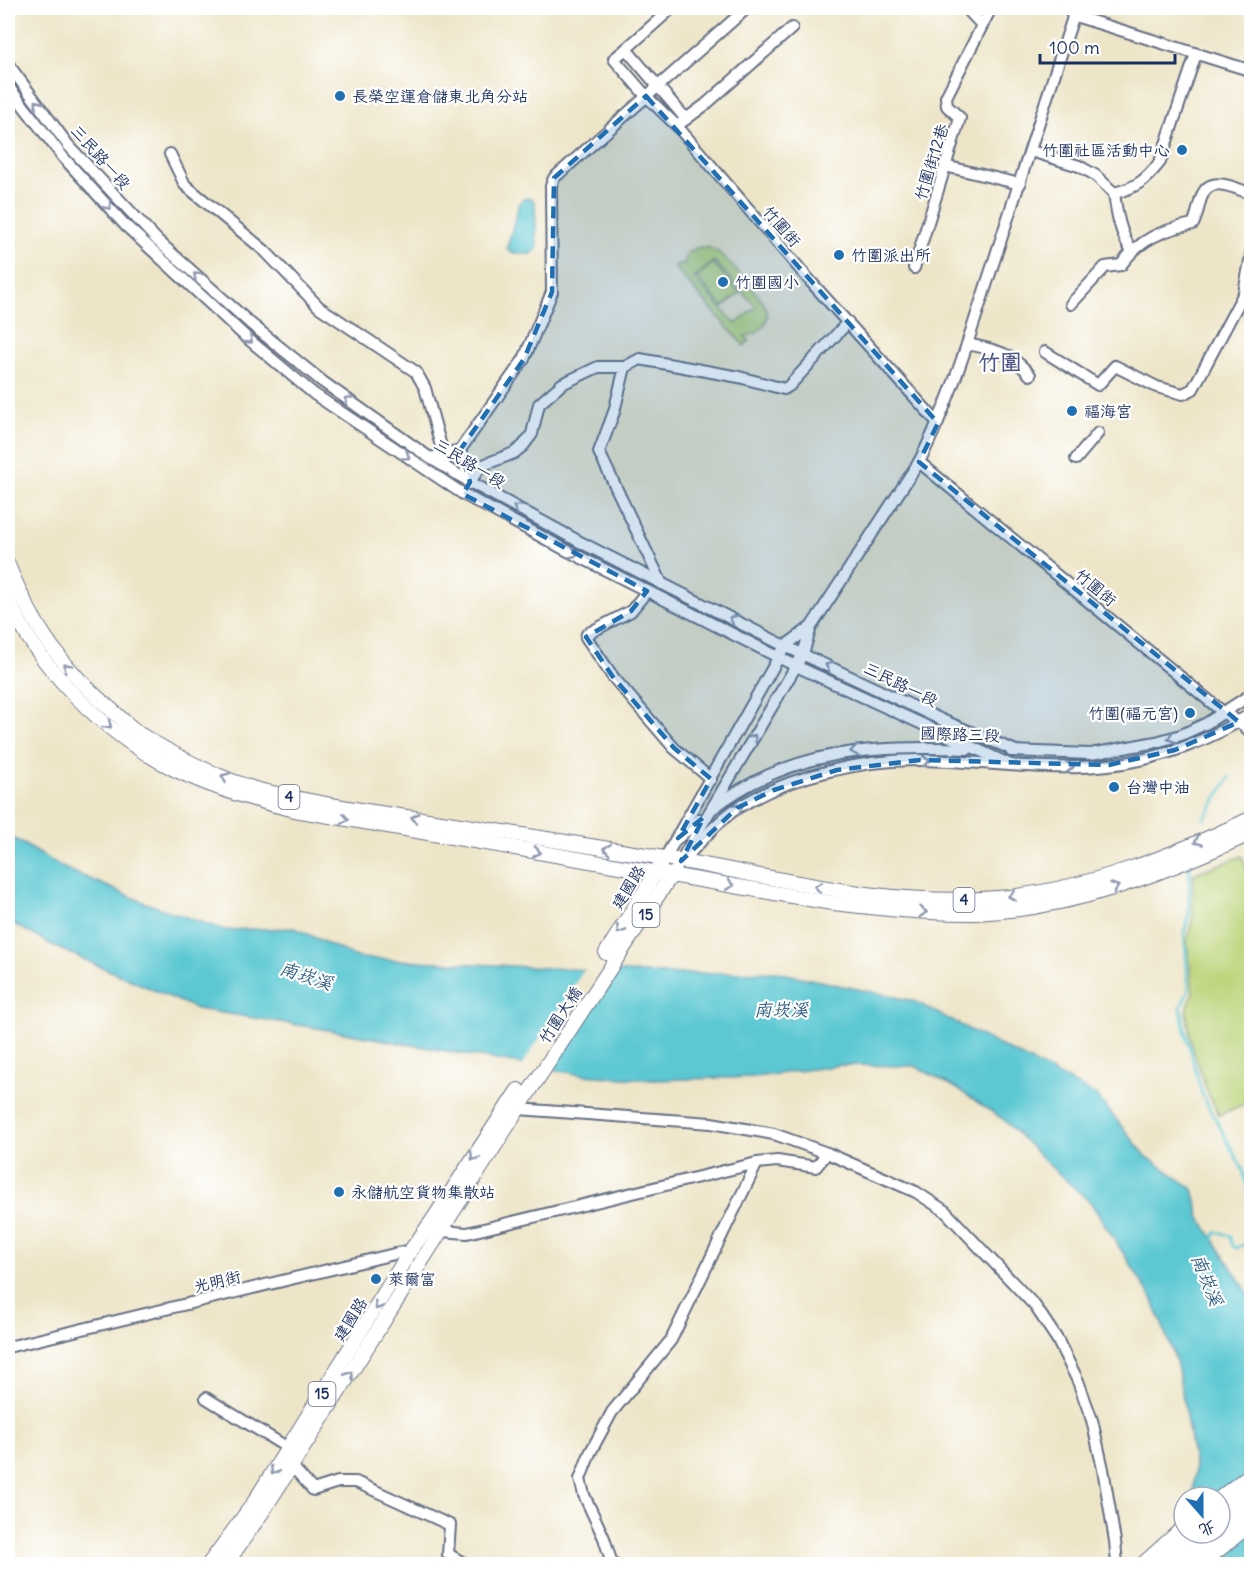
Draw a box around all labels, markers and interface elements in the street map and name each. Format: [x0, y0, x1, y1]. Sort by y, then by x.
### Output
scale bar [1040, 27, 1175, 65]
text: 100 m [1049, 36, 1100, 59]
place label: 長榮空運倉儲東北角分站 [352, 86, 528, 106]
marker: 長榮空運倉儲東北角分站 [333, 89, 347, 103]
one-way arrow [34, 100, 45, 111]
street label: 三民路一段 [67, 121, 135, 193]
street label: 竹圍街12巷 [910, 121, 952, 203]
place label: 竹圍社區活動中心 [1042, 140, 1170, 160]
marker: 竹圍社區活動中心 [1175, 143, 1189, 157]
one-way arrow [101, 199, 112, 210]
street label: 竹圍街 [759, 201, 805, 251]
place label: 竹圍派出所 [851, 245, 931, 265]
marker: 竹圍派出所 [832, 248, 846, 262]
one-way arrow [194, 272, 204, 283]
place label: 竹圍國小 [735, 272, 799, 292]
marker: 竹圍國小 [716, 275, 730, 289]
one-way arrow [242, 333, 253, 344]
district label: 竹圍 [978, 348, 1022, 376]
one-way arrow [344, 396, 355, 407]
place label: 福海宮 [1084, 401, 1132, 421]
marker: 福海宮 [1065, 404, 1079, 418]
street label: 三民路一段 [431, 434, 509, 492]
one-way arrow [399, 449, 410, 460]
one-way arrow [513, 504, 524, 515]
one-way arrow [568, 547, 578, 558]
street label: 竹圍街 [1071, 564, 1121, 610]
one-way arrow [728, 615, 739, 627]
street label: 三民路一段 [861, 657, 941, 711]
one-way arrow [825, 662, 836, 674]
one-way arrow [63, 663, 74, 673]
place label: 竹圍(福元宮) [1088, 703, 1178, 723]
marker: 竹圍(福元宮) [1183, 706, 1197, 720]
one-way arrow [101, 717, 112, 728]
street label: 國際路三段 [920, 723, 1000, 745]
one-way arrow [1166, 731, 1177, 743]
one-way arrow [745, 734, 757, 744]
one-way arrow [850, 744, 859, 756]
one-way arrow [921, 754, 930, 767]
one-way arrow [1065, 761, 1074, 773]
one-way arrow [220, 772, 231, 784]
place label: 台灣中油 [1126, 777, 1190, 797]
marker: 台灣中油 [1107, 780, 1121, 794]
road number: 4 [278, 785, 300, 809]
one-way arrow [732, 804, 743, 815]
one-way arrow [339, 812, 349, 825]
one-way arrow [410, 813, 419, 825]
one-way arrow [1193, 834, 1204, 846]
one-way arrow [603, 843, 612, 855]
one-way arrow [531, 845, 541, 858]
street label: 建國路 [607, 861, 649, 913]
one-way arrow [725, 878, 735, 891]
one-way arrow [813, 881, 823, 894]
one-way arrow [1109, 882, 1120, 895]
road number: 4 [954, 888, 974, 912]
one-way arrow [1007, 890, 1016, 902]
road number: 15 [632, 903, 660, 927]
one-way arrow [918, 905, 927, 918]
one-way arrow [615, 924, 627, 934]
water label: 南崁溪 [277, 956, 336, 995]
street label: 竹圍大橋 [534, 983, 586, 1047]
water label: 南崁溪 [754, 998, 809, 1021]
one-way arrow [471, 1150, 482, 1161]
place label: 永儲航空貨物集散站 [351, 1182, 495, 1202]
marker: 永儲航空貨物集散站 [332, 1185, 346, 1199]
water label: 南崁溪 [1187, 1250, 1229, 1310]
street label: 光明街 [191, 1266, 243, 1296]
place label: 萊爾富 [388, 1269, 436, 1289]
marker: 萊爾富 [369, 1272, 383, 1286]
street label: 建國路 [329, 1293, 371, 1345]
one-way arrow [374, 1299, 385, 1310]
one-way arrow [343, 1371, 354, 1382]
road number: 15 [308, 1382, 336, 1406]
one-way arrow [269, 1465, 281, 1475]
north arrow [1172, 1485, 1232, 1545]
text: 北 [1196, 1517, 1218, 1541]

